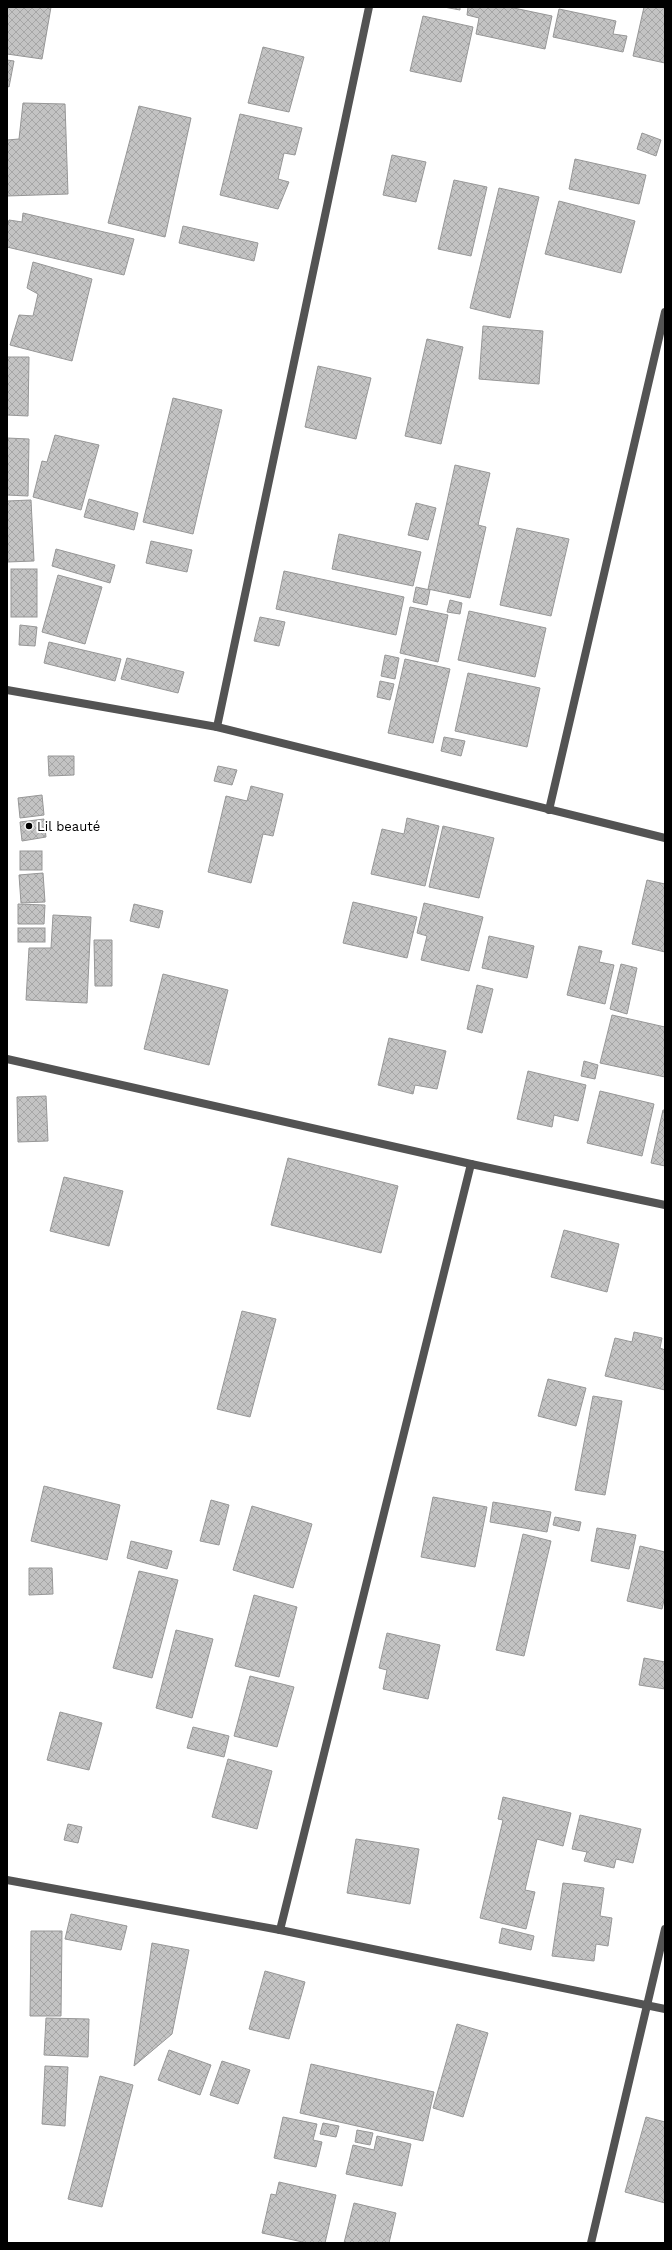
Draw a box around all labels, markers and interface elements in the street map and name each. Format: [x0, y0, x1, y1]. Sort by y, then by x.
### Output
place label: Lil beauté [37, 819, 100, 834]
marker: Lil beauté [24, 821, 34, 831]

